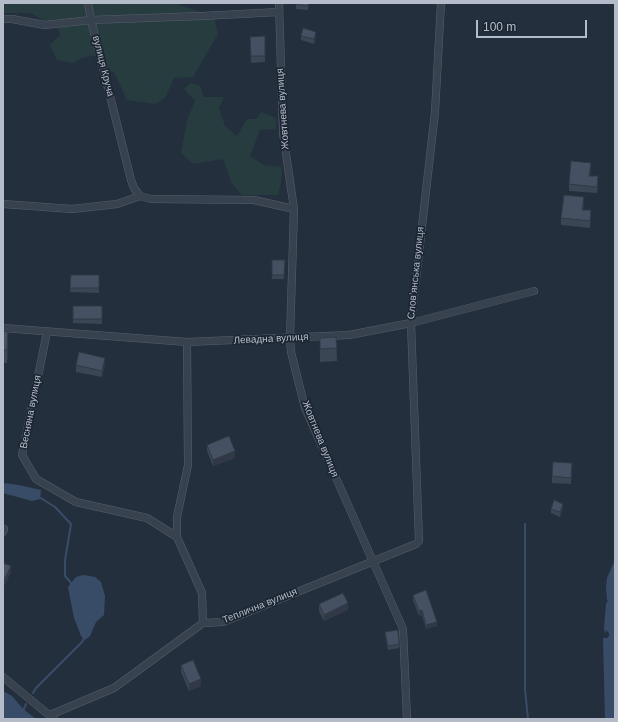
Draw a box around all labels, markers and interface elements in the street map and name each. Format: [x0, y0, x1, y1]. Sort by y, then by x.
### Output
scale bar [478, 12, 589, 38]
text: 100 m [483, 20, 516, 34]
street label: вулиця Круча [90, 34, 116, 98]
street label: Жовтнева вулиця [274, 68, 292, 150]
street label: Словʼянська вулиця [405, 226, 427, 320]
street label: Левадна вулиця [233, 331, 309, 347]
street label: Весняна вулиця [18, 374, 44, 450]
street label: Жовтнева вулиця [299, 399, 341, 479]
street label: Теплична вулиця [221, 586, 299, 626]

